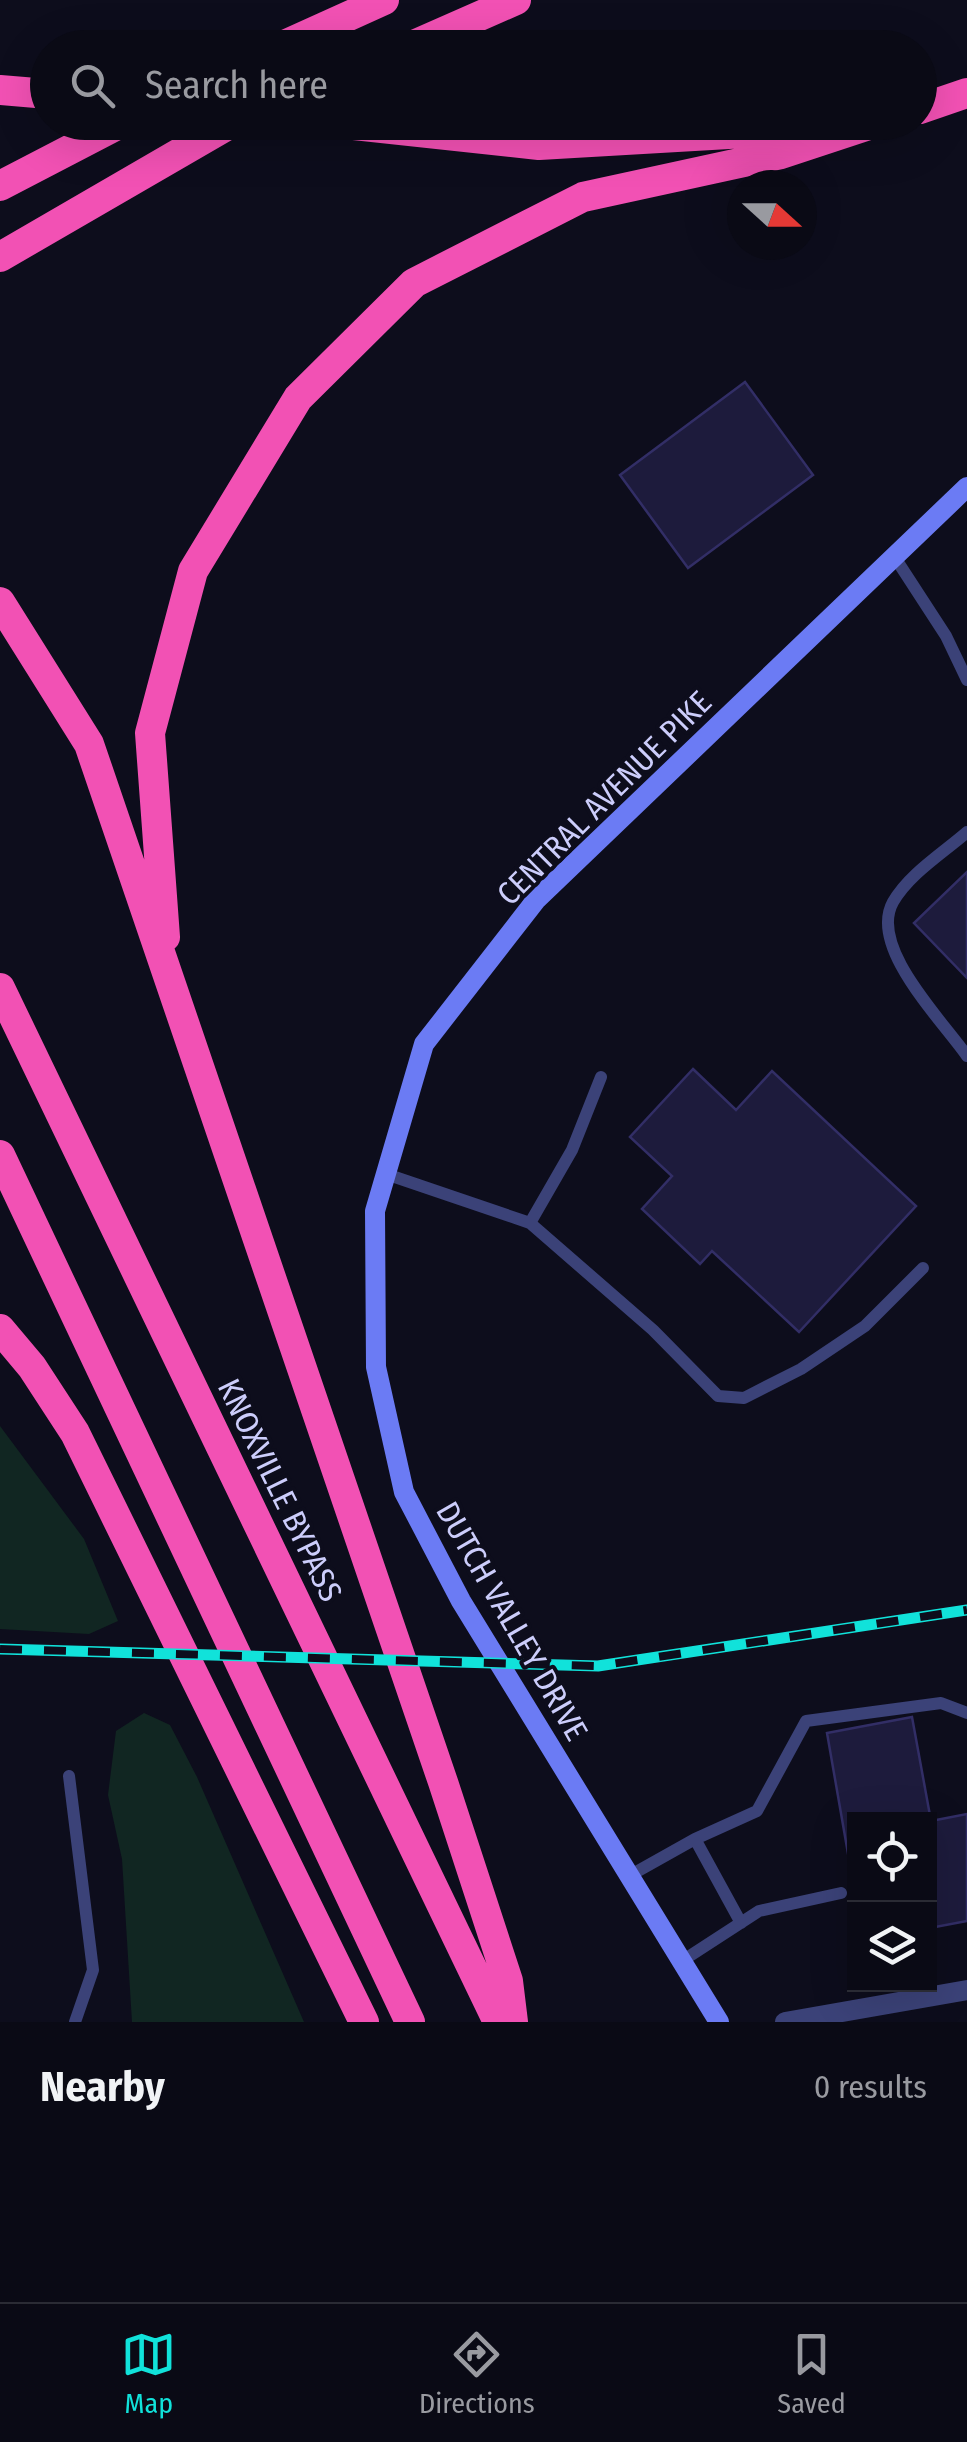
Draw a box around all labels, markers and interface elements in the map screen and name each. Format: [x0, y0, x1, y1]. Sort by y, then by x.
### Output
search box [30, 30, 937, 140]
icon: search [65, 58, 120, 113]
text: Search here [145, 62, 328, 108]
north arrow [727, 170, 817, 260]
street label: CENTRAL AVENUE PIKE [489, 683, 719, 913]
street label: KNOXVILLE BYPASS [210, 1373, 350, 1607]
street label: DUTCH VALLEY DRIVE [428, 1495, 596, 1747]
map controls [847, 1812, 937, 1992]
button: locate [847, 1812, 937, 1902]
button: layers [847, 1902, 937, 1992]
text: Nearby [40, 2062, 165, 2112]
text: 0 results [814, 2068, 927, 2106]
tab: Map [121, 2327, 176, 2420]
tab: Directions [419, 2327, 535, 2420]
tab: Saved [777, 2327, 846, 2420]

